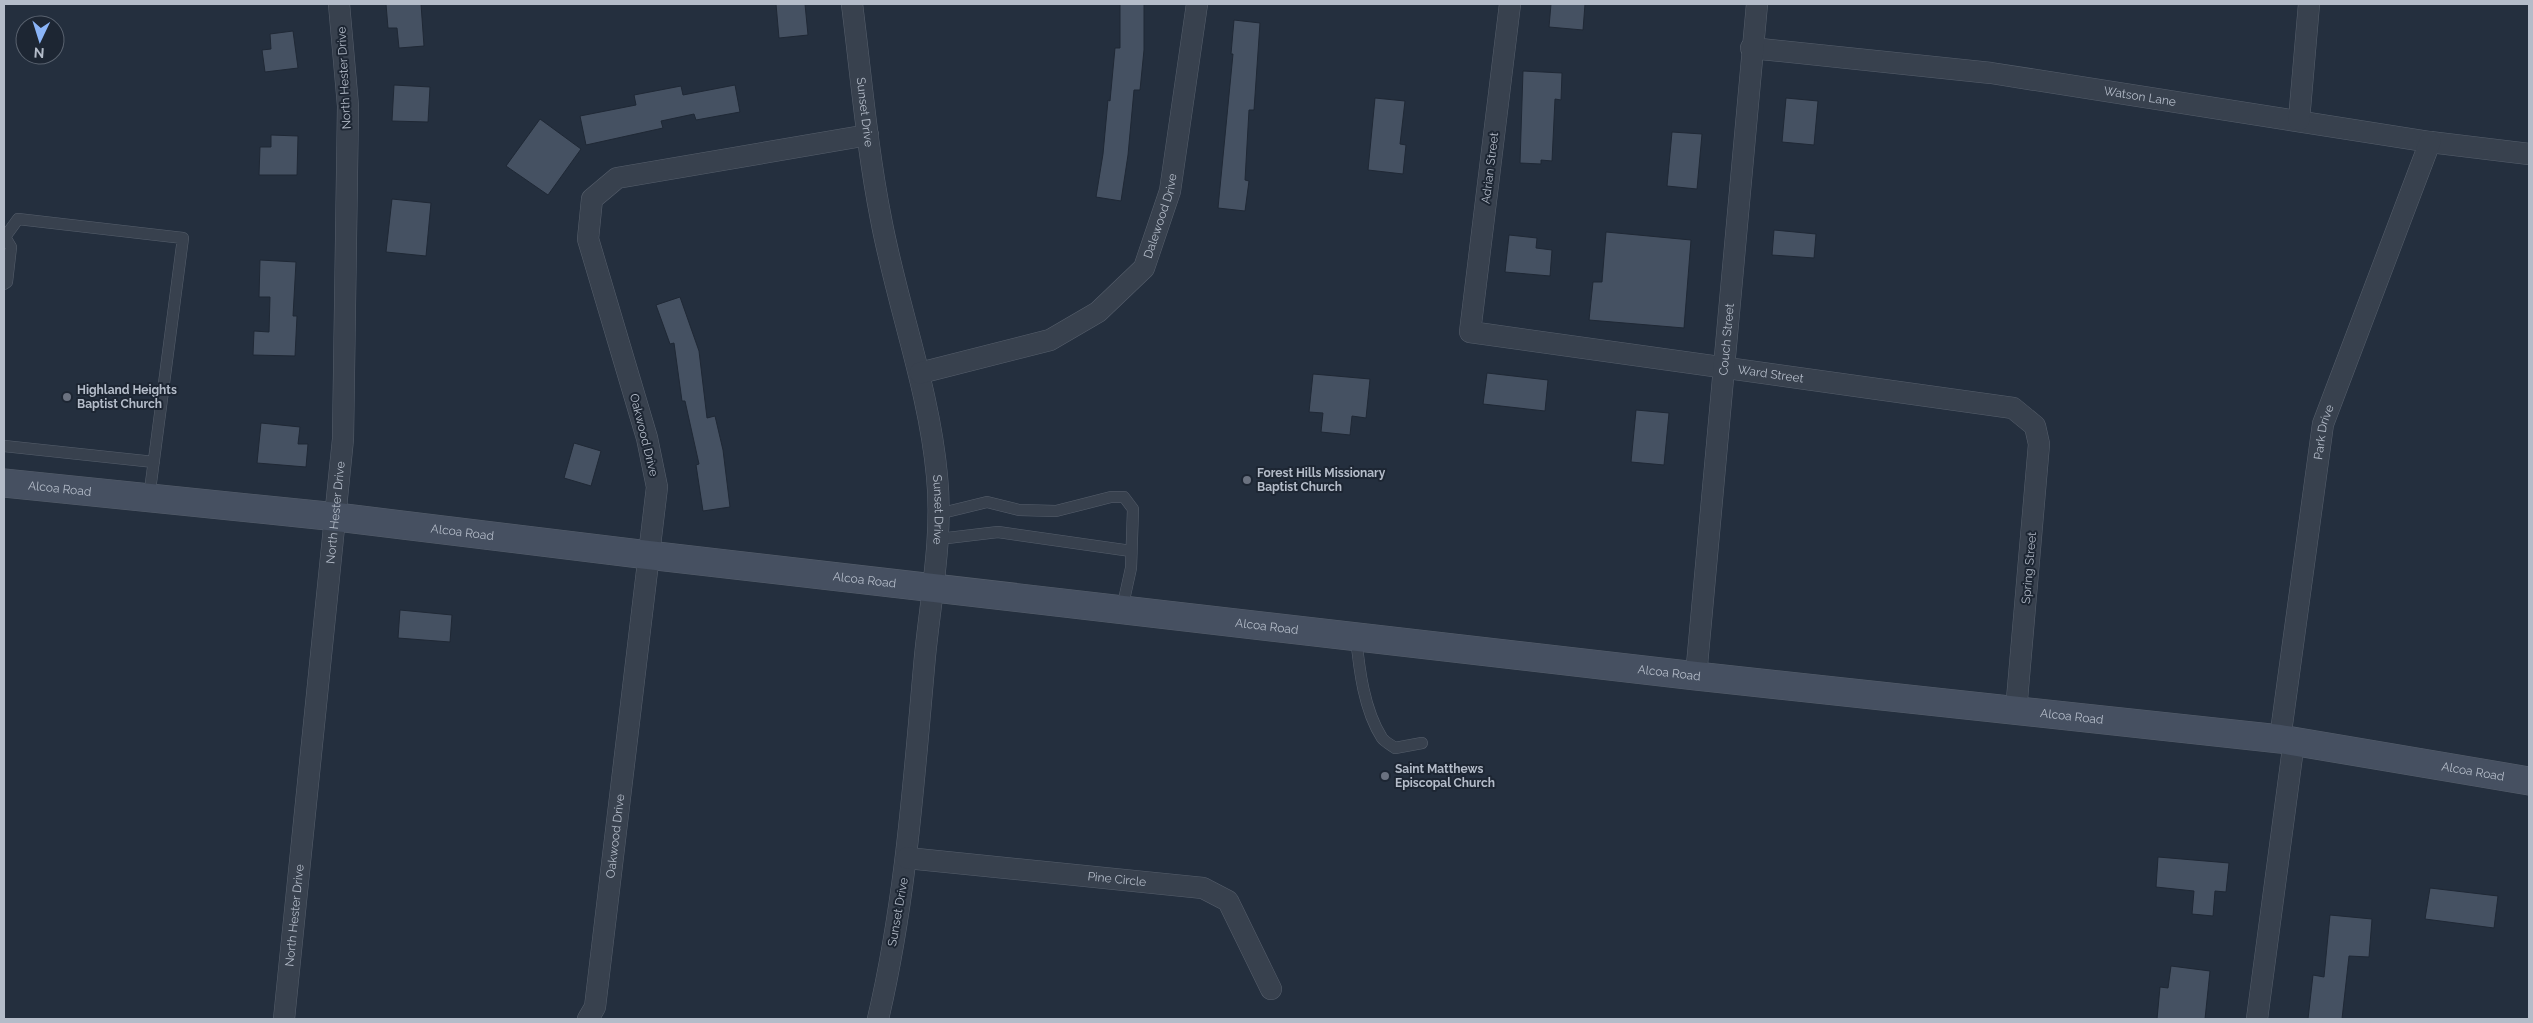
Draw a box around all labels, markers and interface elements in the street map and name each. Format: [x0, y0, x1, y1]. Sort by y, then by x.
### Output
north arrow [15, 15, 65, 65]
street label: North Hester Drive [334, 26, 354, 130]
text: N [33, 45, 45, 61]
street label: Sunset Drive [854, 77, 876, 148]
street label: Watson Lane [2103, 84, 2177, 109]
street label: Adrian Street [1479, 131, 1501, 205]
street label: Dalewood Drive [1141, 173, 1179, 260]
street label: Couch Street [1716, 303, 1737, 376]
street label: Ward Street [1737, 363, 1804, 386]
place label: Highland Heights Baptist Church [77, 383, 177, 411]
marker: Highland Heights Baptist Church [61, 391, 73, 403]
street label: Oakwood Drive [627, 392, 661, 478]
street label: Park Drive [2311, 403, 2337, 461]
street label: North Hester Drive [323, 461, 348, 564]
place label: Forest Hills Missionary Baptist Church [1257, 466, 1386, 494]
street label: Sunset Drive [930, 474, 946, 545]
marker: Forest Hills Missionary Baptist Church [1241, 474, 1253, 486]
street label: Alcoa Road [27, 479, 92, 499]
street label: Alcoa Road [430, 522, 495, 543]
street label: Spring Street [2019, 531, 2039, 605]
street label: Alcoa Road [832, 569, 897, 591]
street label: Alcoa Road [1235, 616, 1299, 637]
street label: Alcoa Road [1637, 662, 1701, 683]
street label: Alcoa Road [2040, 706, 2104, 727]
street label: Alcoa Road [2440, 759, 2505, 784]
place label: Saint Matthews Episcopal Church [1395, 762, 1495, 790]
marker: Saint Matthews Episcopal Church [1379, 770, 1391, 782]
street label: Oakwood Drive [603, 793, 627, 879]
street label: North Hester Drive [282, 864, 307, 967]
street label: Pine Circle [1087, 869, 1147, 889]
street label: Sunset Drive [885, 876, 911, 948]

